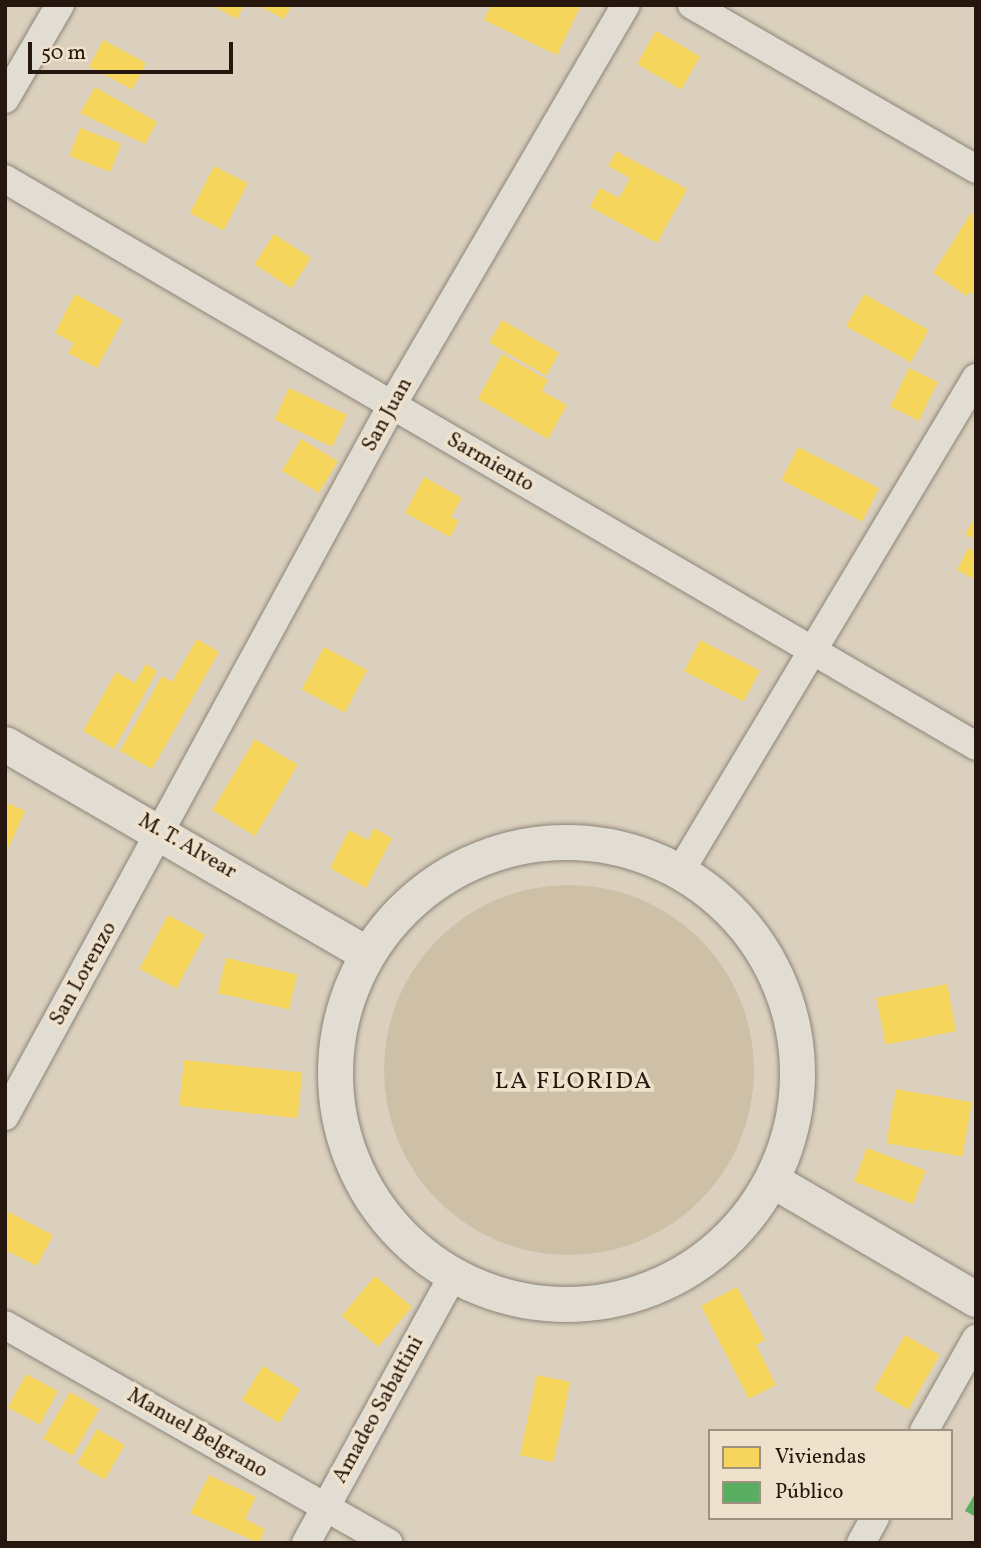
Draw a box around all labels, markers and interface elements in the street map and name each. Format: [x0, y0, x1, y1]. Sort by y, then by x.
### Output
scale bar [32, 28, 236, 72]
text: 50 m [41, 39, 86, 68]
street label: San Juan [357, 374, 419, 456]
street label: Sarmiento [442, 428, 538, 498]
street label: M. T. Alvear [133, 809, 241, 885]
street label: San Lorenzo [45, 918, 123, 1030]
district label: LA FLORIDA [496, 1069, 652, 1097]
street label: Amadeo Sabattini [328, 1332, 430, 1488]
street label: Manuel Belgrano [122, 1384, 272, 1484]
legend [708, 1429, 953, 1520]
text: Viviendas [775, 1443, 866, 1472]
text: Público [775, 1478, 843, 1507]

